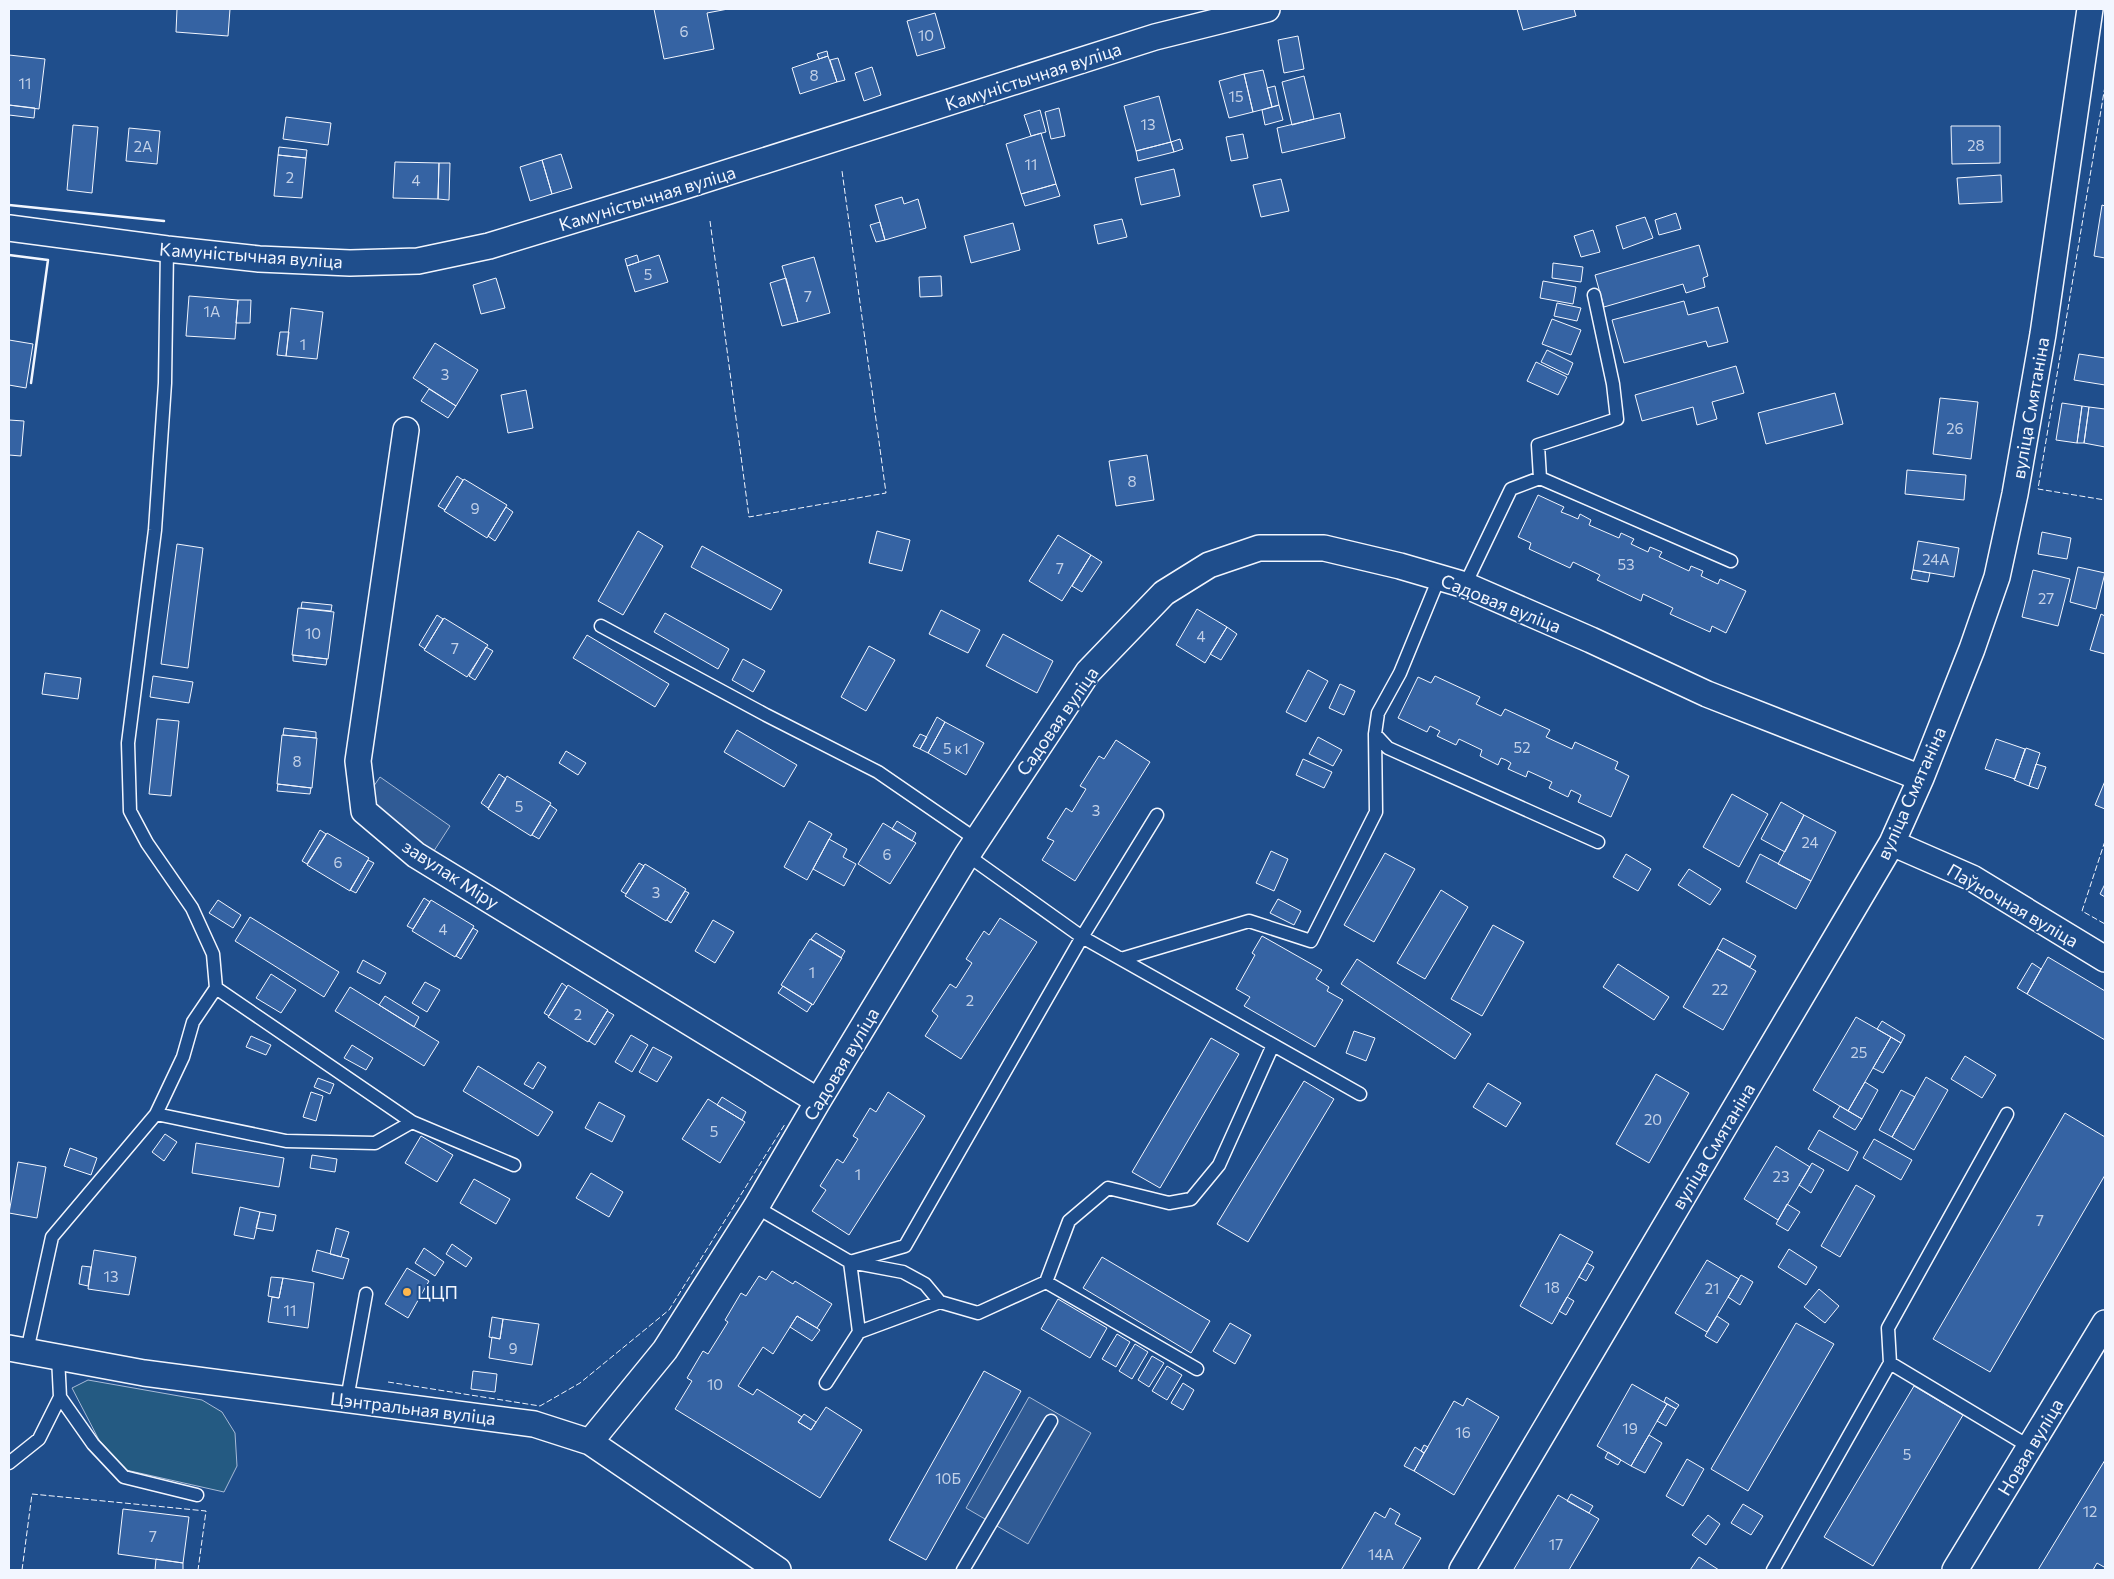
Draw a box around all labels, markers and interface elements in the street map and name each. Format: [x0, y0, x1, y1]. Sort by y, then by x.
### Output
house number: 6 [679, 22, 689, 40]
house number: 10 [918, 26, 934, 44]
street label: Камуністычная вуліца [942, 37, 1124, 115]
house number: 8 [809, 66, 819, 84]
house number: 11 [19, 74, 31, 92]
house number: 15 [1228, 87, 1244, 105]
house number: 13 [1141, 115, 1155, 133]
house number: 28 [1967, 136, 1985, 154]
house number: 2А [134, 137, 152, 155]
house number: 11 [1025, 155, 1037, 173]
street label: Камуністычная вуліца [556, 161, 738, 235]
house number: 2 [286, 168, 294, 186]
house number: 4 [412, 171, 421, 189]
street label: Камуністычная вуліца [159, 238, 343, 272]
house number: 5 [644, 265, 652, 283]
house number: 7 [804, 287, 812, 305]
house number: 1А [204, 302, 220, 320]
house number: 1 [300, 335, 306, 353]
street label: вуліца Смятаніна [2007, 335, 2053, 481]
house number: 3 [441, 365, 449, 383]
house number: 26 [1946, 419, 1964, 437]
house number: 8 [1127, 472, 1137, 490]
house number: 9 [470, 499, 480, 517]
house number: 24А [1922, 550, 1950, 568]
house number: 53 [1617, 555, 1635, 573]
house number: 7 [1056, 559, 1064, 577]
street label: Садовая вуліца [1438, 569, 1564, 637]
house number: 27 [2038, 589, 2054, 607]
house number: 10 [305, 624, 321, 642]
house number: 4 [1197, 627, 1206, 645]
house number: 7 [451, 639, 459, 657]
street label: Садовая вуліца [1011, 662, 1103, 780]
street label: вуліца Смятаніна [1872, 723, 1950, 863]
house number: 52 [1514, 738, 1530, 756]
house number: 5 к1 [943, 739, 969, 757]
house number: 8 [292, 752, 302, 770]
house number: 5 [515, 797, 523, 815]
house number: 3 [1092, 801, 1100, 819]
house number: 24 [1801, 833, 1819, 851]
street label: завулак Міру [399, 835, 503, 913]
house number: 6 [882, 845, 892, 863]
house number: 6 [333, 853, 343, 871]
street label: Паўночная вуліца [1943, 858, 2083, 952]
house number: 3 [652, 883, 660, 901]
house number: 4 [439, 920, 448, 938]
house number: 1 [809, 963, 815, 981]
house number: 22 [1712, 980, 1728, 998]
house number: 2 [966, 991, 974, 1009]
street label: Садовая вуліца [799, 1004, 883, 1124]
house number: 2 [574, 1005, 582, 1023]
house number: 25 [1851, 1043, 1867, 1061]
street label: вуліца Смятаніна [1667, 1079, 1759, 1213]
house number: 20 [1644, 1110, 1662, 1128]
house number: 5 [710, 1122, 718, 1140]
house number: 1 [855, 1165, 861, 1183]
house number: 23 [1773, 1167, 1789, 1185]
house number: 7 [2036, 1211, 2044, 1229]
house number: 13 [104, 1267, 118, 1285]
house number: 18 [1544, 1278, 1560, 1296]
house number: 21 [1705, 1279, 1719, 1297]
place label: ЦЦП [417, 1281, 458, 1303]
marker: ЦЦП [401, 1286, 413, 1298]
house number: 11 [284, 1301, 296, 1319]
house number: 9 [508, 1339, 518, 1357]
house number: 10 [707, 1375, 723, 1393]
street label: Цэнтральная вуліца [329, 1387, 497, 1429]
street label: Новая вуліца [1992, 1395, 2068, 1499]
house number: 19 [1622, 1419, 1638, 1437]
house number: 16 [1455, 1423, 1471, 1441]
house number: 5 [1903, 1445, 1911, 1463]
house number: 10Б [935, 1469, 961, 1487]
house number: 12 [2083, 1502, 2097, 1520]
house number: 7 [149, 1527, 157, 1545]
house number: 17 [1549, 1535, 1563, 1553]
house number: 14А [1368, 1545, 1394, 1563]

